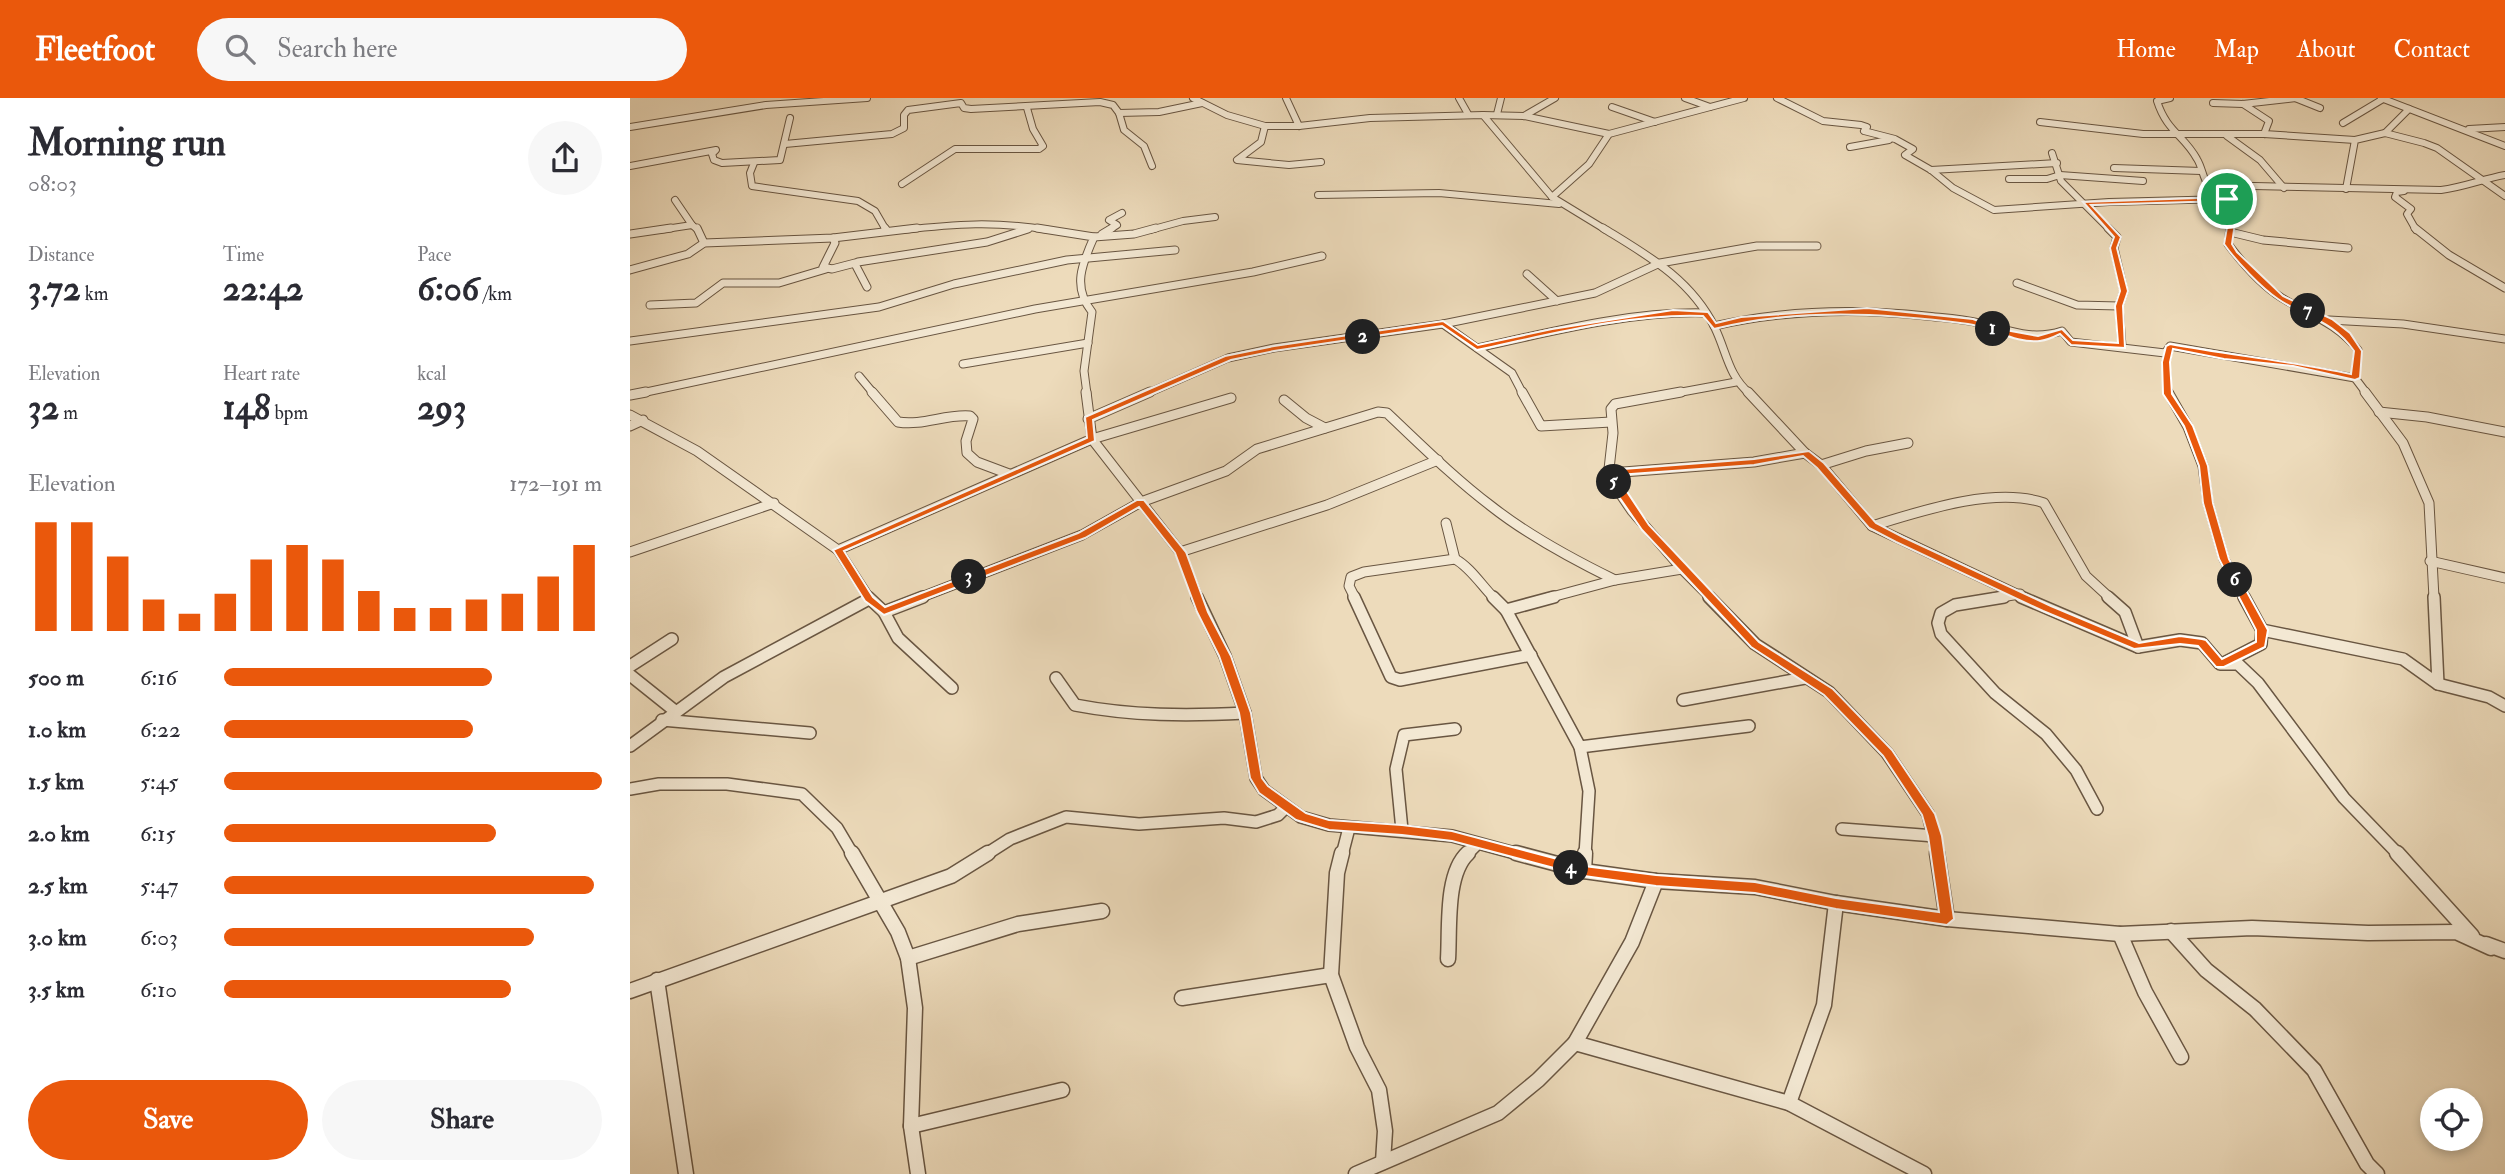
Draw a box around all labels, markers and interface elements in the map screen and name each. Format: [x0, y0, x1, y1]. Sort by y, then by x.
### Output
search box [197, 18, 687, 81]
text: Fleetfoot [35, 29, 155, 70]
icon: search [221, 30, 259, 68]
text: Search here [277, 33, 397, 65]
text: Home [2116, 34, 2176, 65]
text: Map [2214, 34, 2259, 65]
text: About [2297, 34, 2356, 65]
text: Contact [2394, 34, 2470, 65]
text: Morning run [28, 119, 226, 167]
button: share [528, 121, 602, 195]
text: 08:03 [28, 169, 77, 198]
pin [2197, 169, 2257, 229]
icon: arrive [2208, 180, 2246, 218]
text: Distance [28, 243, 94, 267]
text: Time [223, 243, 264, 267]
text: Pace [417, 243, 451, 267]
text: 3.72 [28, 267, 81, 311]
text: 22:42 [223, 267, 303, 311]
text: 6:06 [417, 267, 479, 311]
text: km [81, 282, 108, 306]
text: /km [479, 282, 512, 306]
pin: 7 [2290, 294, 2326, 328]
text: 7 [2303, 298, 2312, 322]
pin: 1 [1976, 312, 2010, 346]
text: 1 [1989, 316, 1996, 340]
pin: 2 [1346, 320, 1380, 354]
text: 2 [1358, 324, 1367, 348]
text: Elevation [28, 362, 100, 386]
text: Heart rate [223, 362, 300, 386]
text: kcal [417, 362, 446, 386]
text: 32 [28, 386, 59, 430]
text: 148 [223, 386, 270, 430]
text: 293 [417, 386, 466, 430]
text: m [59, 401, 78, 425]
text: bpm [270, 401, 308, 425]
pin: 5 [1597, 464, 1632, 500]
text: Elevation [28, 469, 116, 498]
text: 172–191 m [509, 469, 602, 498]
text: 5 [1609, 469, 1618, 493]
pin: 3 [952, 560, 986, 594]
pin: 6 [2218, 562, 2252, 598]
text: 3 [965, 564, 972, 588]
text: 6 [2230, 567, 2239, 591]
text: 500 m [28, 663, 84, 692]
text: 6:16 [140, 663, 177, 692]
text: 1.0 km [28, 715, 86, 744]
text: 6:22 [140, 715, 181, 744]
text: 1.5 km [28, 767, 84, 796]
text: 5:45 [140, 767, 178, 796]
text: 2.0 km [28, 819, 90, 848]
text: 6:15 [140, 819, 176, 848]
pin: 4 [1553, 850, 1588, 886]
text: 4 [1565, 855, 1576, 879]
text: 2.5 km [28, 871, 88, 900]
text: 5:47 [140, 871, 178, 900]
text: 3.0 km [28, 923, 87, 952]
text: 6:03 [140, 923, 178, 952]
text: 3.5 km [28, 975, 85, 1004]
text: 6:10 [140, 975, 177, 1004]
button: Save [28, 1080, 308, 1160]
button: Share [322, 1080, 602, 1160]
map controls [2420, 1088, 2483, 1151]
button: locate [2420, 1088, 2483, 1151]

